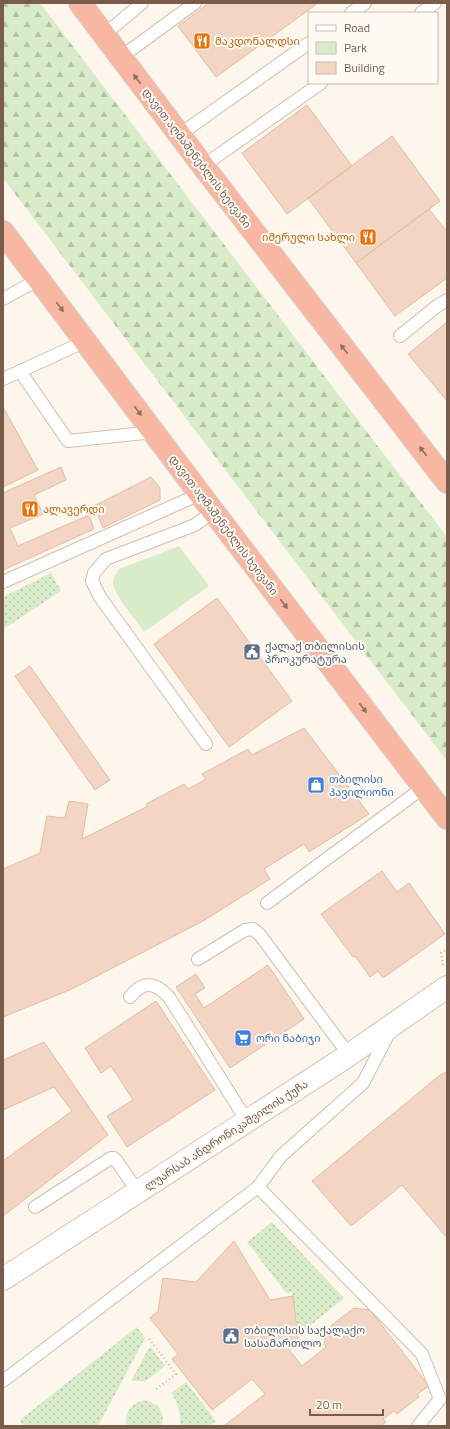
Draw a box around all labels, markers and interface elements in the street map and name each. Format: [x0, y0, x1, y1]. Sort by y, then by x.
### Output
legend [308, 12, 438, 84]
text: Road [344, 18, 370, 37]
restaurant icon: მაკდონალდსი [192, 31, 212, 51]
place label: მაკდონალდსი [215, 33, 300, 49]
text: Park [344, 38, 367, 57]
text: Building [344, 58, 385, 77]
one-way arrow [133, 73, 141, 84]
street label: დავით აღმაშენებლის ხეივანი [139, 84, 255, 232]
restaurant icon: იმერული სახლი [358, 227, 378, 247]
place label: იმერული სახლი [262, 229, 355, 245]
one-way arrow [56, 302, 65, 313]
one-way arrow [339, 343, 348, 354]
one-way arrow [134, 406, 143, 417]
one-way arrow [419, 446, 427, 457]
street label: დავით აღმაშენებლის ხეივანი [166, 451, 282, 599]
restaurant icon: ალავერდი [20, 499, 40, 519]
place label: ალავერდი [43, 501, 105, 517]
one-way arrow [280, 599, 289, 610]
place label: ქალაქ თბილისის პროკურატურა [265, 638, 365, 667]
public building icon: ქალაქ თბილისის პროკურატურა [242, 642, 262, 662]
one-way arrow [359, 702, 367, 713]
place label: თბილისი პავილიონი [329, 771, 394, 800]
shop icon: თბილისი პავილიონი [306, 775, 326, 795]
supermarket icon: ორი ნაბიჯი [233, 1028, 253, 1048]
place label: ორი ნაბიჯი [256, 1030, 321, 1046]
street label: ლუარსაბ ანდრონიკაშვილის ქუჩა [141, 1076, 311, 1194]
place label: თბილისის საქალაქო სასამართლო [244, 1322, 365, 1351]
public building icon: თბილისის საქალაქო სასამართლო [221, 1326, 241, 1346]
scale bar [310, 1391, 383, 1417]
text: 20 m [316, 1395, 342, 1414]

